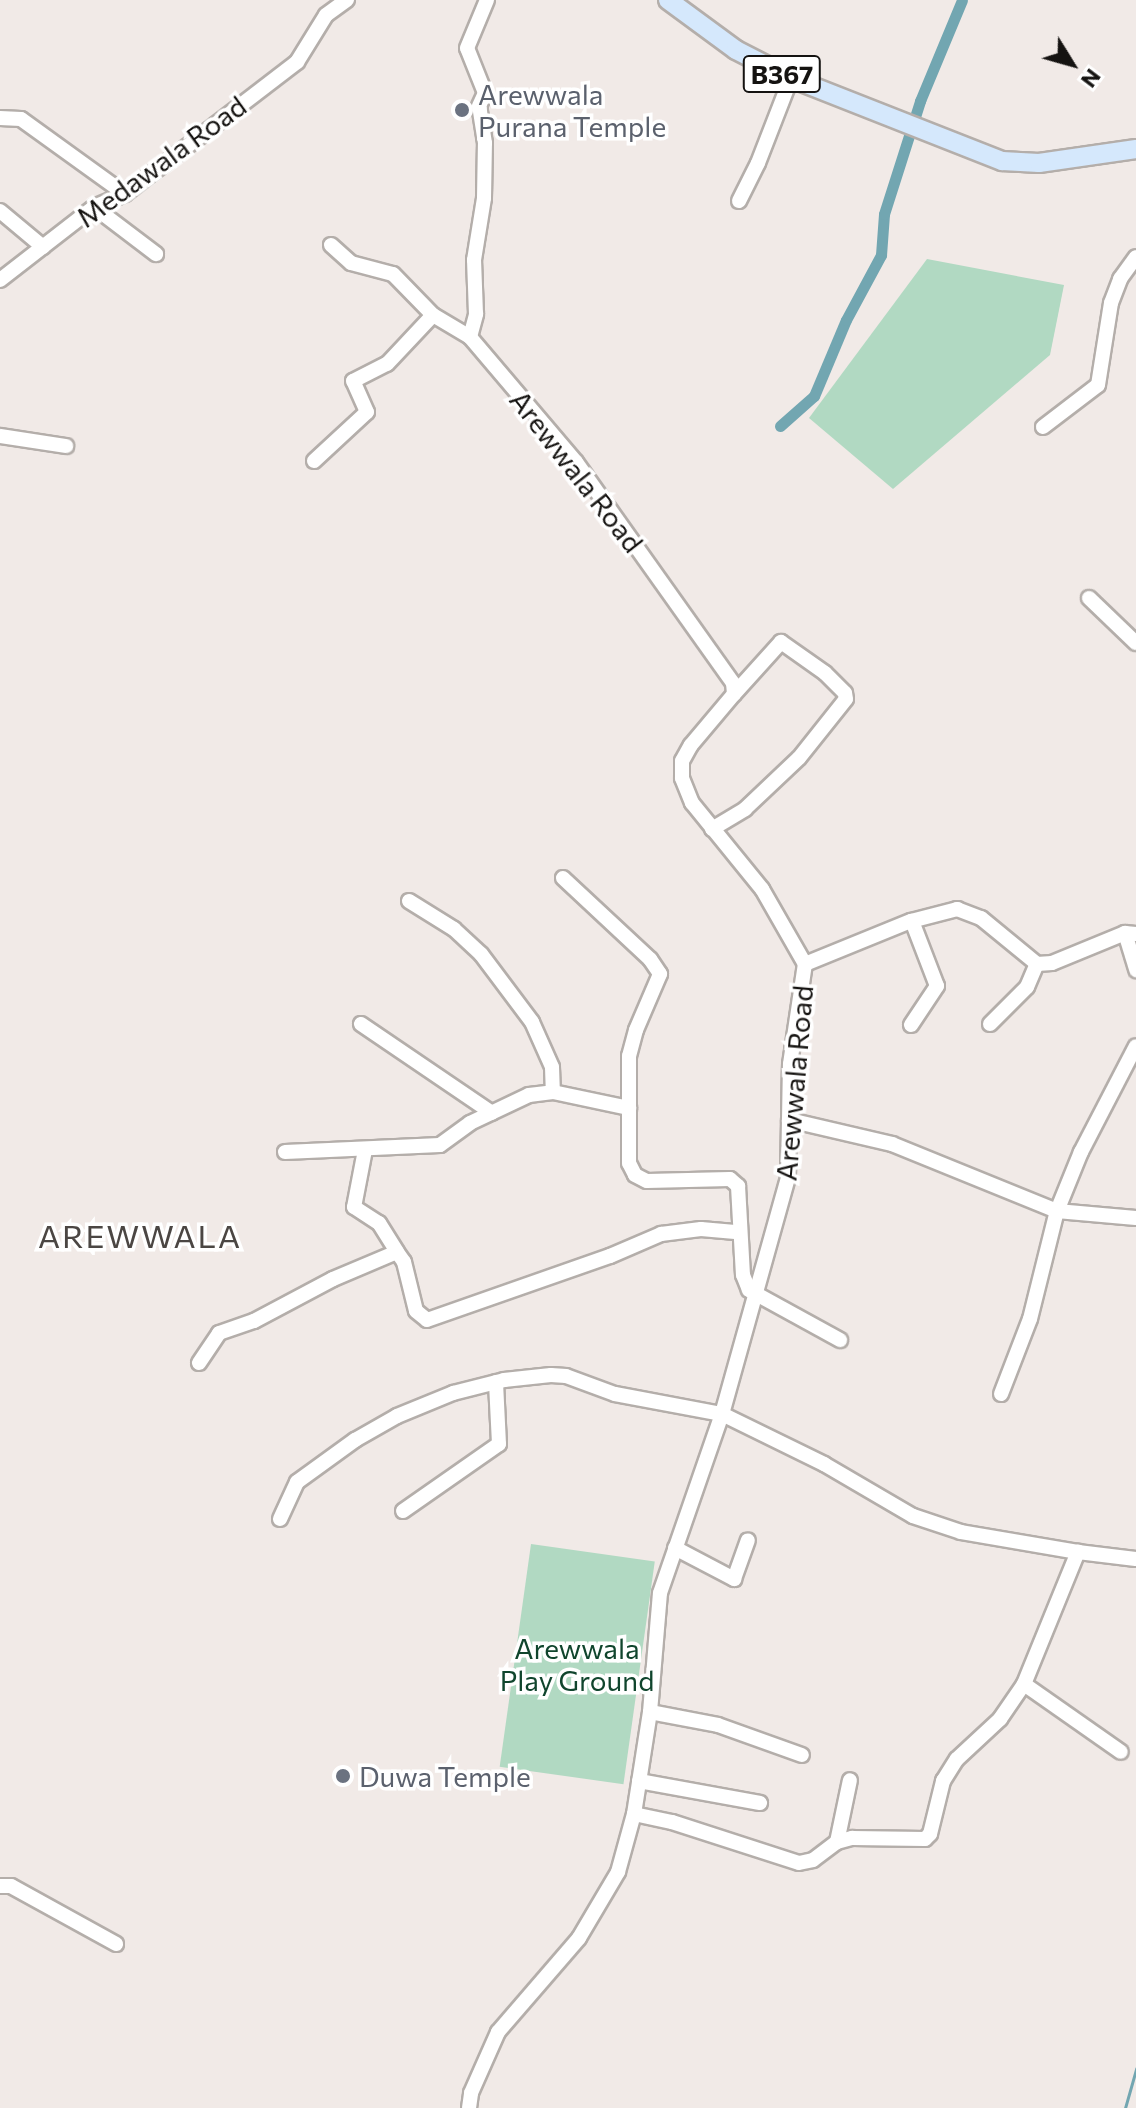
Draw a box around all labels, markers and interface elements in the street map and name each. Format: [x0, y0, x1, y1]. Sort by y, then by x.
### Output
north arrow [1032, 24, 1112, 104]
road number: B367 [742, 52, 822, 96]
text: N [1076, 64, 1107, 93]
place label: Arewwala Purana Temple [478, 77, 666, 143]
street label: Medawala Road [70, 88, 252, 234]
marker: Arewwala Purana Temple [453, 101, 471, 119]
street label: Arewwala Road [503, 383, 651, 559]
street label: Arewwala Road [769, 984, 819, 1182]
district label: AREWWALA [38, 1216, 242, 1254]
park label: Arewwala Play Ground [500, 1631, 654, 1697]
place label: Duwa Temple [359, 1759, 531, 1793]
marker: Duwa Temple [334, 1767, 352, 1785]

